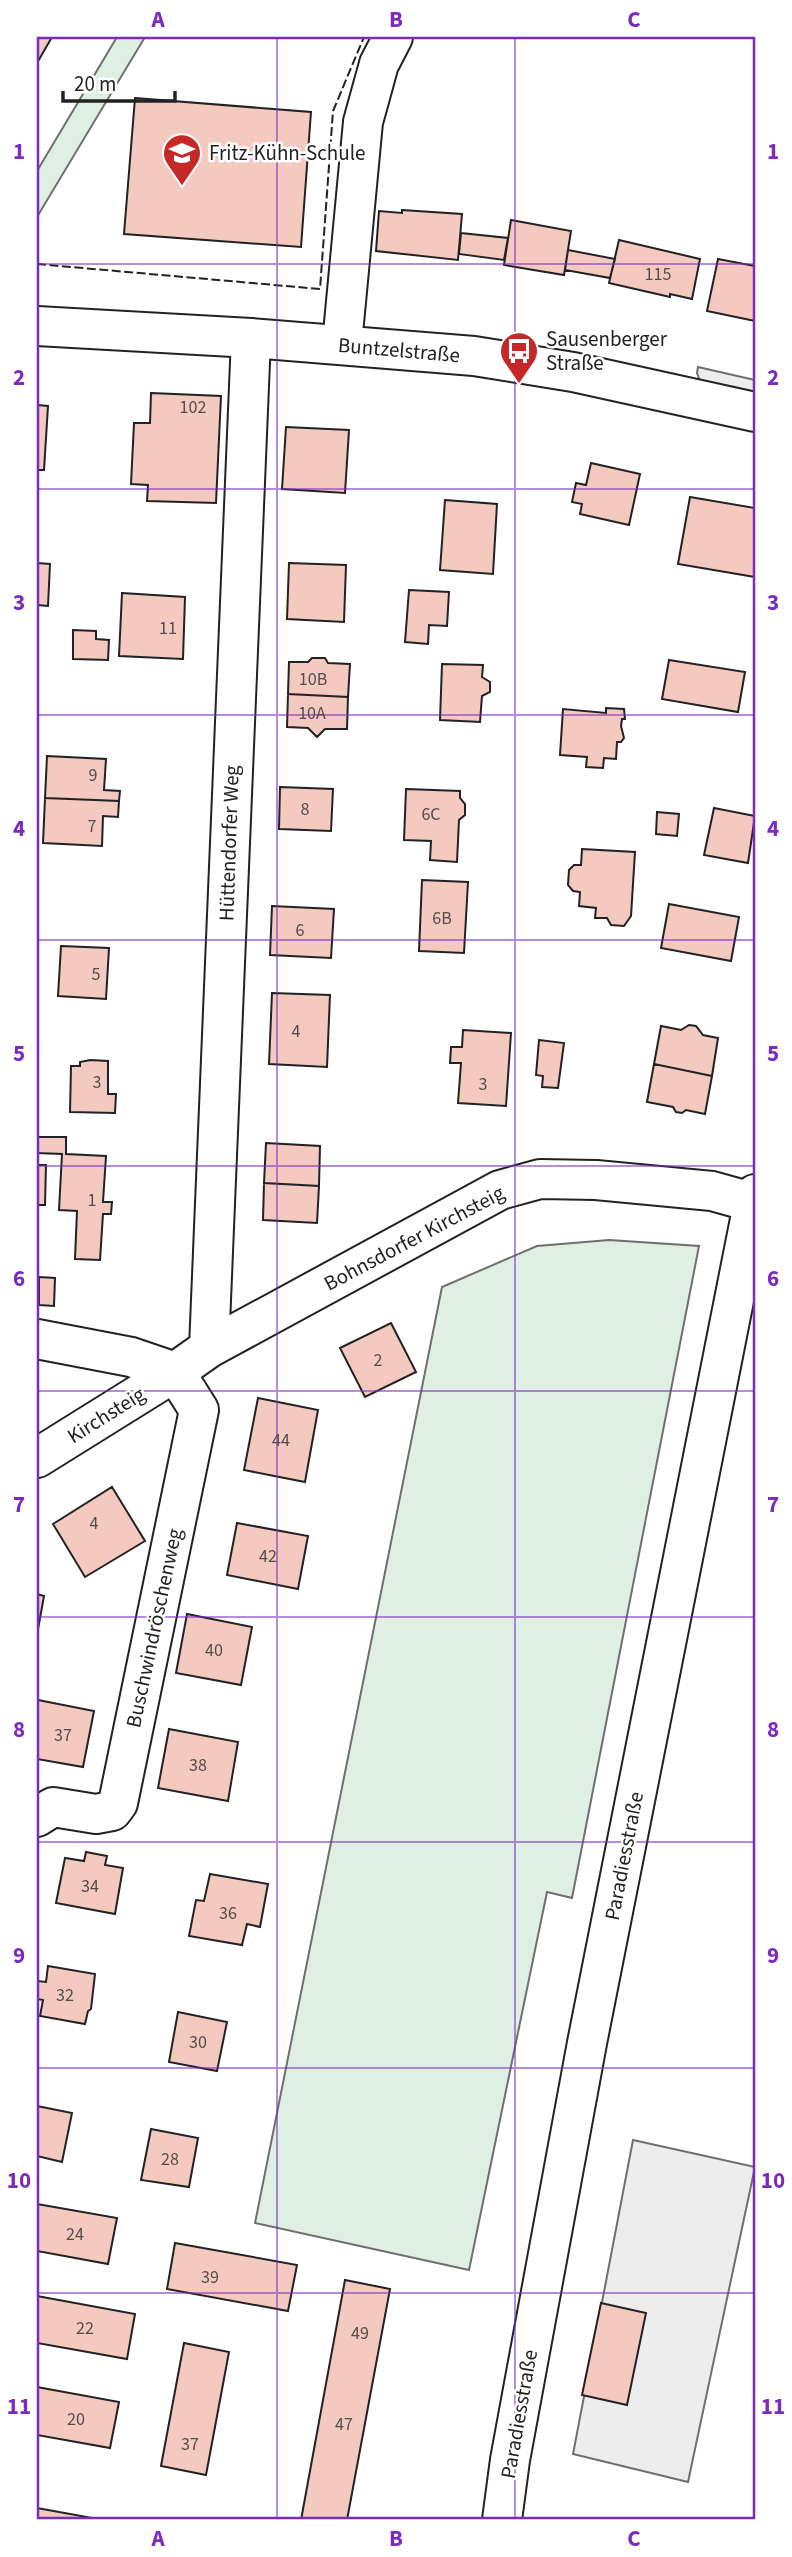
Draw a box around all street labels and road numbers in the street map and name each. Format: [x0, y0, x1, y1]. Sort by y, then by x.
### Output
street label: Buntzelstraße [337, 330, 461, 370]
street label: Hüttendorfer Weg [211, 764, 247, 921]
street label: Bohnsdorfer Kirchsteig [319, 1178, 510, 1298]
street label: Kirchsteig [61, 1379, 151, 1451]
street label: Buschwindröschenweg [118, 1525, 190, 1730]
street label: Paradiesstraße [597, 1789, 651, 1923]
street label: Paradiesstraße [493, 2347, 545, 2481]

